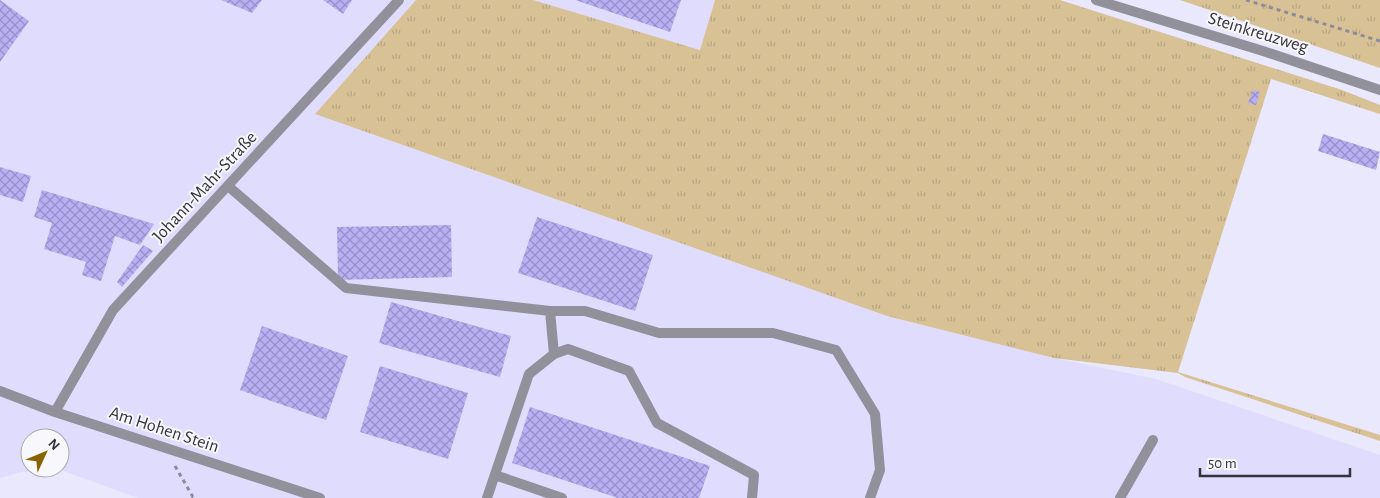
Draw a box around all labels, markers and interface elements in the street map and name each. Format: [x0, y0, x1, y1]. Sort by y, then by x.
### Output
street label: Steinkreuzweg [1206, 9, 1310, 57]
street label: Johann-Mahr-Straße [149, 128, 261, 246]
street label: Am Hohen Stein [107, 404, 221, 456]
north arrow [20, 428, 70, 478]
text: N [45, 436, 62, 453]
scale bar [1200, 446, 1350, 478]
text: 50 m [1208, 456, 1237, 471]

